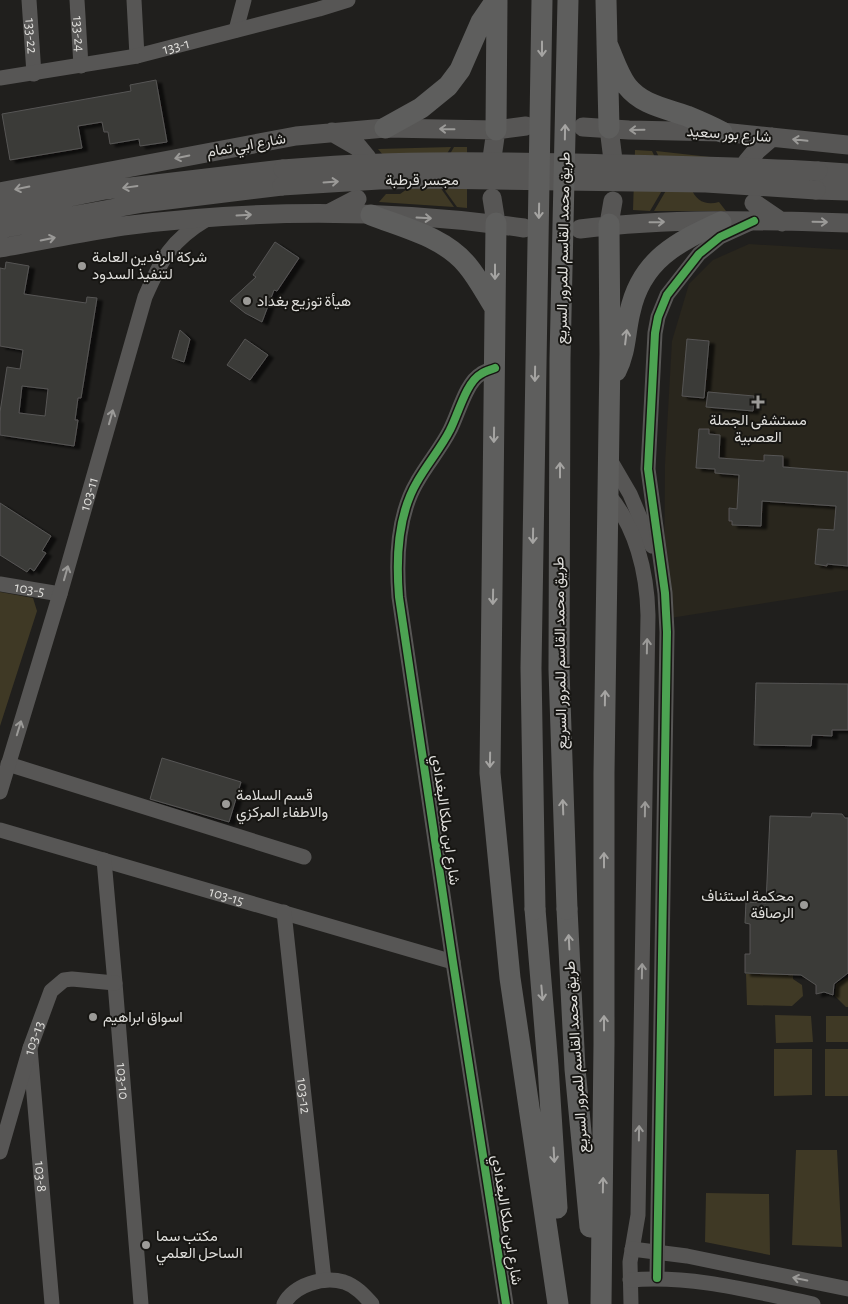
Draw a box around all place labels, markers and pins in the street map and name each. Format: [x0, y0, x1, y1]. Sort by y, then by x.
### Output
place label: شركة الرفدين العامة لتنفيذ السدود [92, 250, 207, 283]
marker: شركة الرفدين العامة لتنفيذ السدود [76, 260, 88, 272]
place label: هيأة توزيع بغداد [257, 293, 351, 312]
marker: هيأة توزيع بغداد [241, 295, 253, 307]
marker: مستشفى الجملة العصبية [751, 395, 765, 409]
place label: مستشفى الجملة العصبية [709, 413, 807, 446]
place label: قسم السلامة والاطفاء المركزي [236, 788, 328, 825]
marker: قسم السلامة والاطفاء المركزي [220, 798, 232, 810]
place label: محكمة استئناف الرصافة [701, 889, 794, 922]
marker: محكمة استئناف الرصافة [798, 899, 810, 911]
place label: اسواق ابراهيم [103, 1010, 183, 1027]
marker: اسواق ابراهيم [87, 1011, 99, 1023]
place label: مكتب سما الساحل العلمي [156, 1229, 243, 1266]
marker: مكتب سما الساحل العلمي [140, 1239, 152, 1251]

